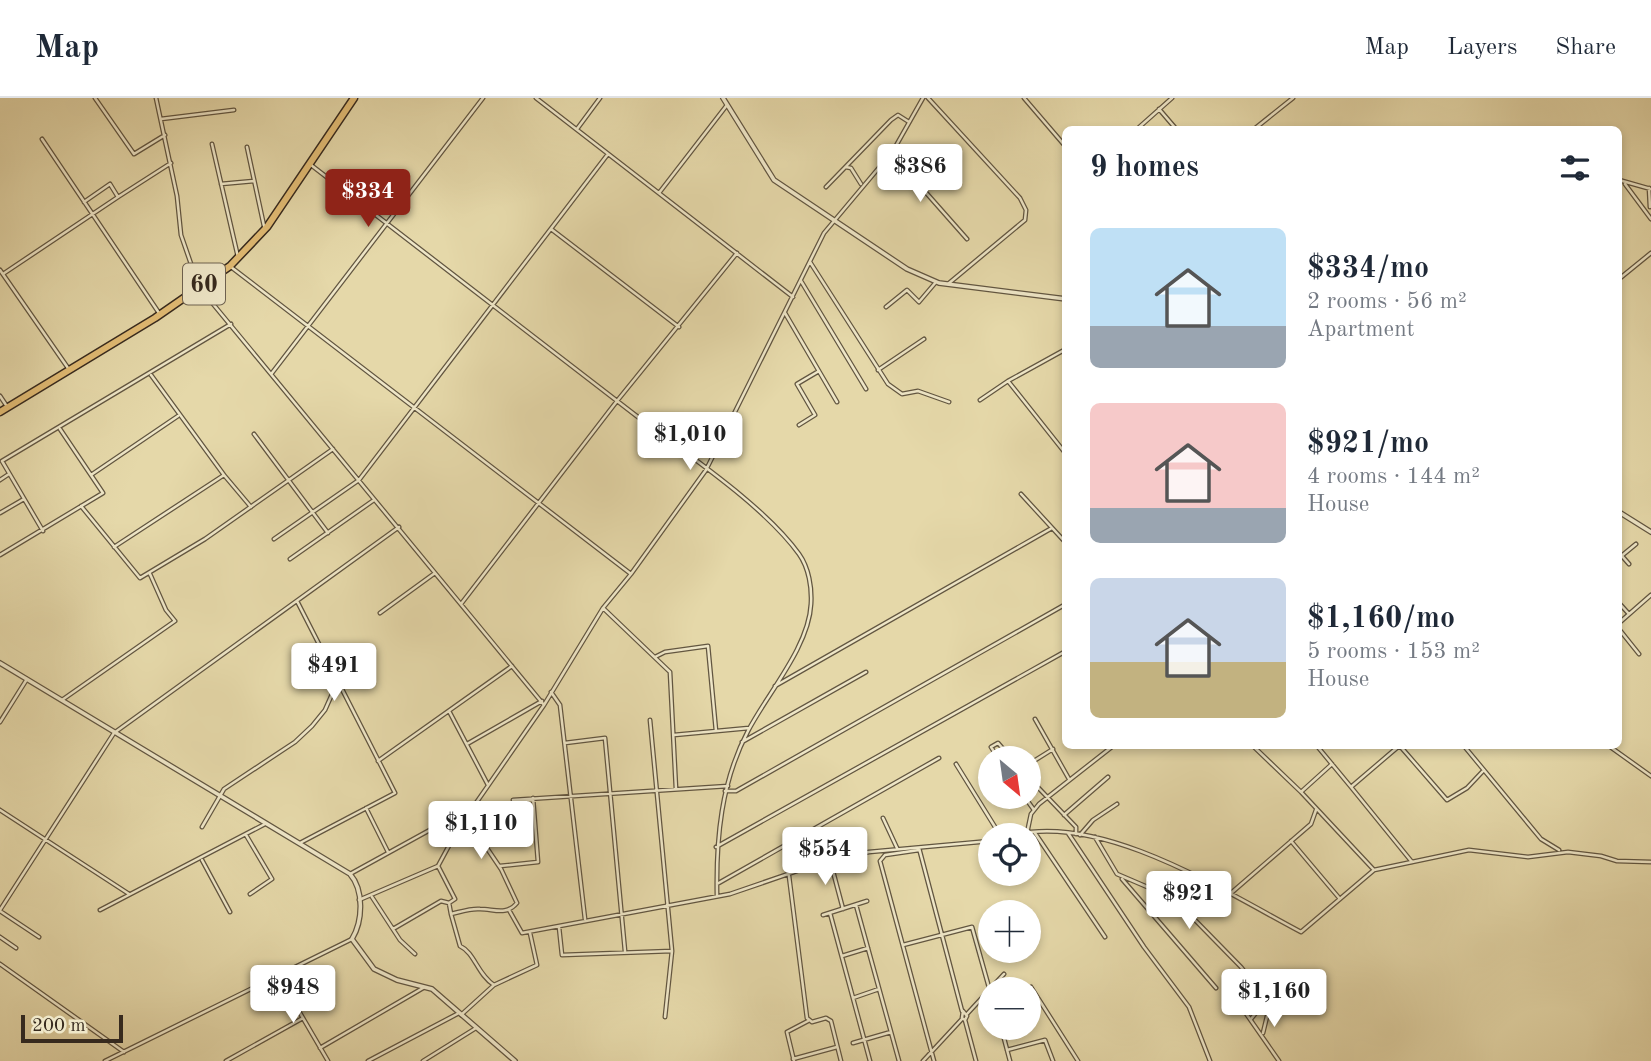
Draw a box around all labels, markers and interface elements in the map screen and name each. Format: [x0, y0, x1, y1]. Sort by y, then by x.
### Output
text: Map [35, 32, 99, 65]
text: Map [1365, 36, 1409, 60]
text: Layers [1447, 36, 1517, 60]
text: Share [1555, 36, 1616, 60]
pin: $386 [879, 144, 961, 204]
icon: filters [1556, 149, 1594, 187]
text: 9 homes [1090, 153, 1199, 183]
text: $386 [893, 155, 947, 178]
pin: $334 [327, 170, 409, 229]
text: $334 [341, 180, 395, 203]
text: $334/mo [1307, 254, 1429, 284]
icon: home [1146, 256, 1230, 340]
road number: 60 [183, 264, 225, 304]
text: 2 rooms · 56 m² [1307, 290, 1467, 313]
text: Apartment [1307, 318, 1415, 341]
pin: $1,010 [633, 412, 747, 472]
text: $1,010 [653, 423, 727, 446]
text: $921/mo [1307, 429, 1429, 459]
icon: home [1146, 431, 1230, 515]
text: 4 rooms · 144 m² [1307, 465, 1480, 488]
text: House [1307, 493, 1369, 516]
text: $1,160/mo [1307, 604, 1455, 634]
icon: home [1146, 606, 1230, 690]
text: 5 rooms · 153 m² [1307, 640, 1480, 663]
pin: $491 [293, 644, 375, 703]
text: $491 [307, 654, 361, 677]
text: House [1307, 668, 1369, 691]
north arrow [978, 746, 1041, 808]
map controls [978, 746, 1041, 1040]
pin: $1,110 [424, 802, 538, 861]
text: $1,110 [444, 812, 518, 835]
button: locate [978, 823, 1041, 886]
pin: $554 [784, 828, 866, 887]
text: $554 [798, 838, 852, 861]
pin: $921 [1148, 872, 1230, 931]
text: $921 [1162, 882, 1216, 905]
button: + [978, 900, 1041, 963]
pin: $948 [252, 965, 334, 1025]
pin: $1,160 [1217, 970, 1331, 1029]
text: $948 [266, 976, 320, 999]
button: − [978, 977, 1041, 1040]
text: $1,160 [1237, 980, 1311, 1003]
scale bar [21, 1012, 122, 1044]
text: 200 m [32, 1017, 85, 1036]

